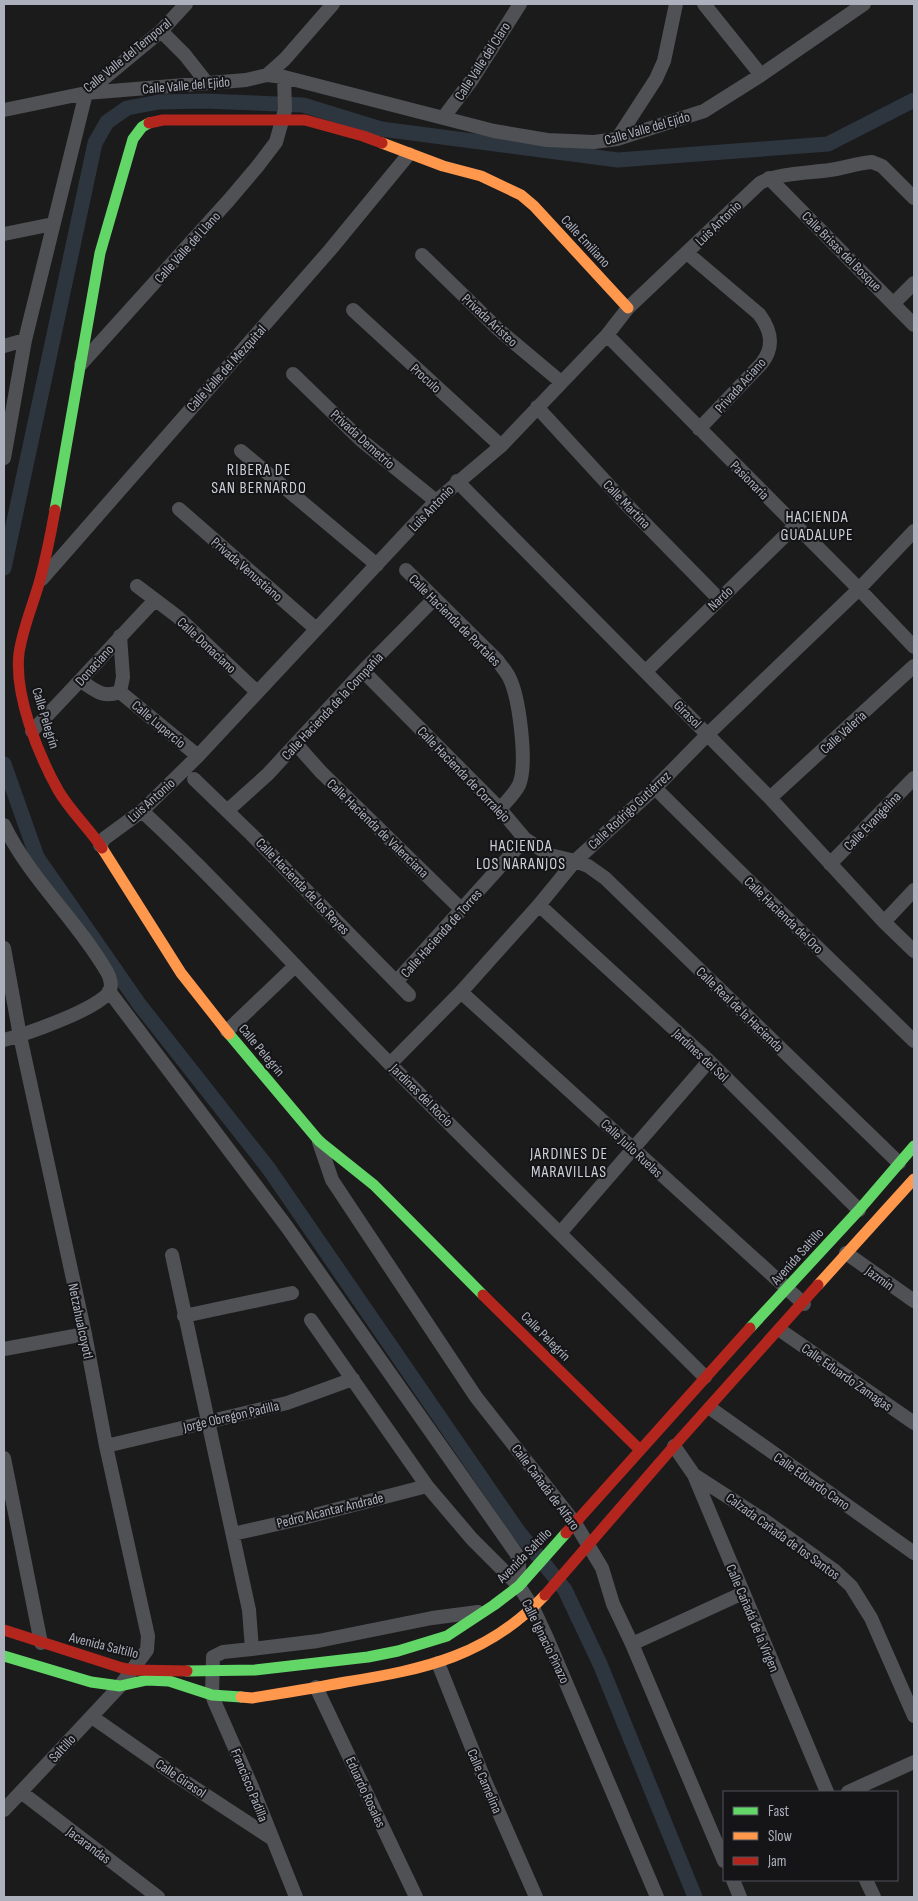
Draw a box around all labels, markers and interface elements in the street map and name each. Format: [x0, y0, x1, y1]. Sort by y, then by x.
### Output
street label: Calle Valle del Temporal [80, 15, 175, 96]
street label: Calle Valle del Claro [451, 19, 514, 104]
street label: Calle Valle del Ejido [141, 73, 231, 98]
street label: Calle Valle del Ejido [602, 108, 692, 149]
street label: Luis Antonio [692, 197, 745, 249]
street label: Calle Valle del Llano [151, 208, 224, 287]
street label: Calle Brisas del Bosque [798, 208, 885, 295]
street label: Calle Emiliano [557, 212, 614, 271]
street label: Privada Aristeo [458, 290, 521, 351]
street label: Calle Valle del Mezquital [183, 321, 270, 415]
street label: Privada Aciano [711, 354, 770, 416]
street label: Proculo [407, 360, 445, 397]
street label: Privada Demetrio [327, 406, 398, 473]
street label: Pasionaria [727, 457, 773, 503]
district label: RIBERA DE SAN BERNARDO [211, 461, 307, 498]
street label: Calle Martina [599, 476, 654, 532]
street label: Luis Antonio [405, 482, 458, 535]
district label: HACIENDA GUADALUPE [780, 508, 854, 545]
street label: Privada Venustiano [208, 534, 286, 605]
street label: Calle Hacienda de Portales [405, 571, 504, 670]
street label: Nardo [704, 582, 737, 614]
street label: Calle Donaciano [174, 614, 240, 677]
street label: Donaciano [71, 641, 117, 689]
street label: Calle Hacienda de la Compañía [278, 649, 387, 764]
street label: Calle Pelegrín [28, 686, 63, 751]
street label: Calle Lupercio [128, 697, 189, 752]
street label: Girasol [670, 697, 705, 732]
street label: Calle Valeria [817, 707, 870, 758]
street label: Calle Hacienda de Corralejo [414, 723, 514, 826]
street label: Calle Rodrigo Gutiérrez [584, 768, 674, 853]
street label: Luis Antonio [124, 775, 179, 826]
street label: Calle Hacienda de Valenciana [323, 775, 432, 881]
street label: Calle Evangelina [840, 788, 905, 854]
street label: Calle Hacienda de los Reyes [252, 834, 353, 938]
district label: HACIENDA LOS NARANJOS [476, 837, 566, 874]
street label: Calle Hacienda del Oro [740, 873, 827, 958]
street label: Calle Hacienda de Torres [397, 885, 486, 981]
street label: Calle Real de la Hacienda [693, 963, 787, 1055]
street label: Calle Pelegrín [235, 1021, 288, 1080]
street label: Jardines del Sol [669, 1025, 732, 1085]
street label: Jardines del Rocío [386, 1060, 457, 1130]
street label: Calle Julio Ruelas [597, 1115, 666, 1181]
district label: JARDINES DE MARAVILLAS [529, 1145, 608, 1182]
street label: Avenida Saltillo [767, 1224, 827, 1289]
street label: Jazmín [861, 1262, 897, 1294]
street label: Netzahualcoyotl [64, 1282, 97, 1360]
street label: Calle Pelegrín [517, 1308, 574, 1365]
street label: Calle Eduardo Zamagas [798, 1340, 895, 1415]
street label: Jorge Obregon Padilla [181, 1397, 281, 1436]
street label: Calle Cañadá de Alfaro [508, 1441, 584, 1534]
street label: Calle Eduardo Cano [770, 1449, 853, 1514]
street label: Pedro Alcantar Andrade [275, 1489, 385, 1532]
street label: Calzada Cañada de los Santos [722, 1489, 843, 1584]
street label: Avenida Saltillo [493, 1524, 555, 1587]
street label: Calle Cañadá de la Virgen [722, 1562, 783, 1675]
street label: Calle Ignacio Pinazo [518, 1596, 573, 1686]
street label: Avenida Saltillo [67, 1628, 140, 1662]
street label: Saltillo [45, 1731, 80, 1766]
street label: Francisco Padilla [227, 1746, 272, 1824]
street label: Calle Camelina [463, 1746, 506, 1816]
street label: Eduardo Rosales [342, 1754, 389, 1830]
street label: Calle Girasol [152, 1755, 209, 1801]
legend [723, 1791, 898, 1881]
text: Fast [768, 1802, 790, 1821]
street label: Jacarandas [63, 1823, 114, 1867]
text: Slow [768, 1827, 792, 1846]
text: Jam [767, 1852, 786, 1871]

